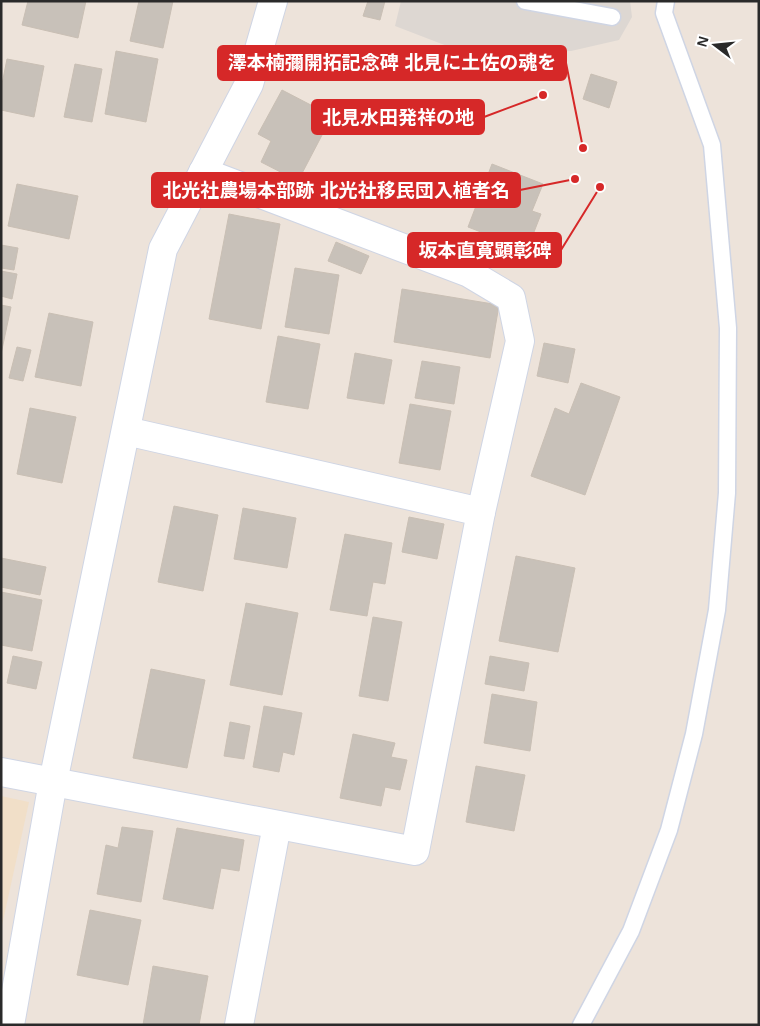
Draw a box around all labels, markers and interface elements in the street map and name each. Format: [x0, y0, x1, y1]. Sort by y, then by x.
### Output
north arrow [690, 20, 740, 70]
text: N [693, 34, 712, 48]
callout: 澤本楠彌開拓記念碑 北見に土佐の魂を [218, 46, 566, 80]
text: 澤本楠彌開拓記念碑 北見に土佐の魂を [228, 52, 556, 73]
callout: 北見水田発祥の地 [312, 100, 484, 134]
text: 北見水田発祥の地 [322, 107, 474, 128]
callout: 北光社農場本部跡 北光社移民団入植者名 [152, 173, 520, 207]
text: 北光社農場本部跡 北光社移民団入植者名 [162, 180, 510, 201]
callout: 坂本直寛顕彰碑 [408, 233, 561, 267]
text: 坂本直寛顕彰碑 [418, 240, 552, 261]

